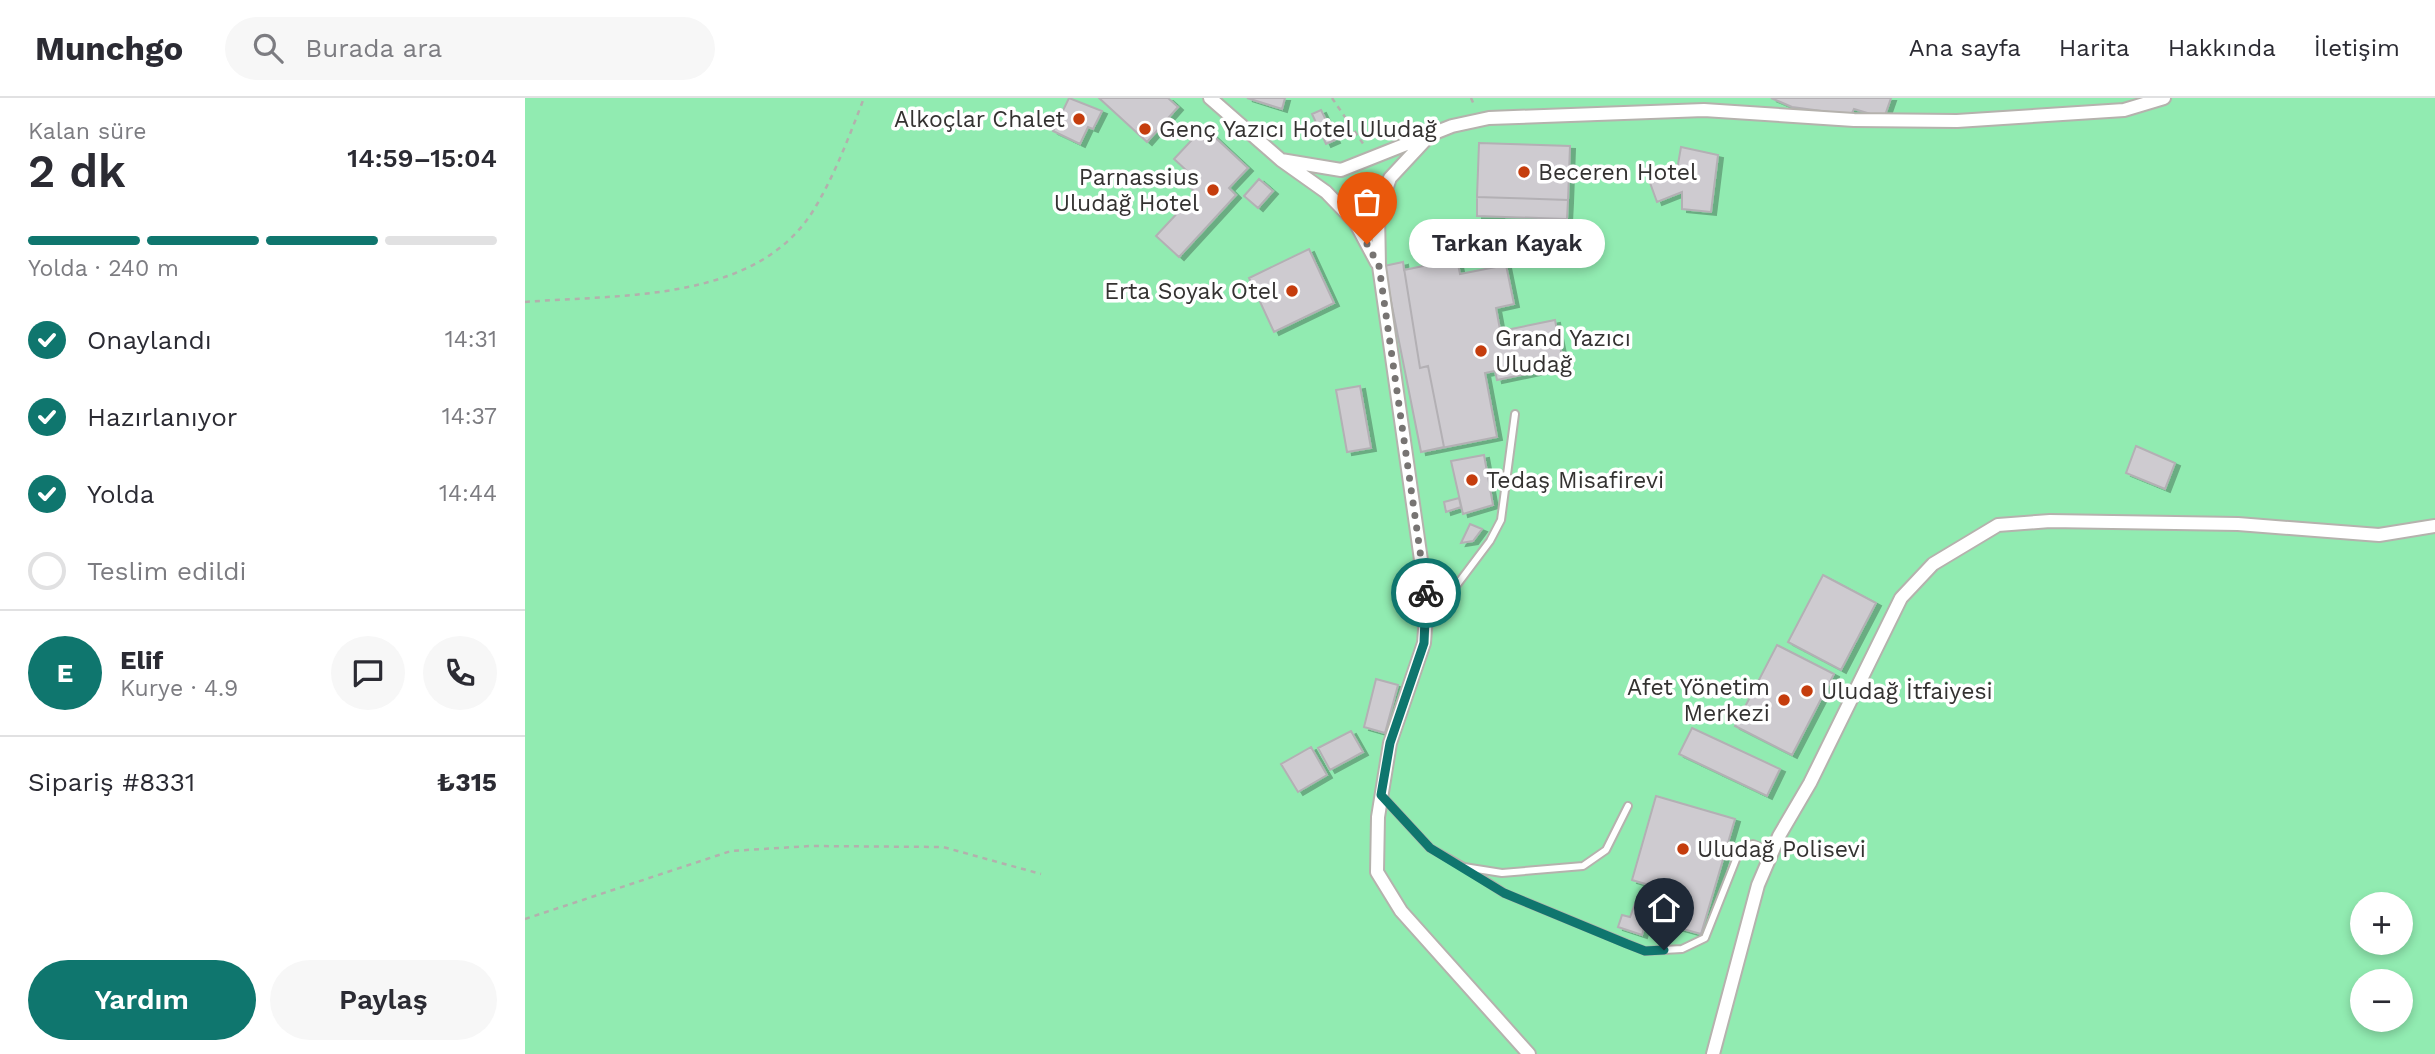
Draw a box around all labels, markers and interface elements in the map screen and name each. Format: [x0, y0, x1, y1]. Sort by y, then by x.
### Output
search box [225, 17, 715, 80]
text: Munchgo [35, 29, 183, 68]
icon: search [249, 29, 287, 67]
text: Burada ara [305, 33, 442, 63]
text: Ana sayfa [1909, 34, 2021, 62]
text: Harita [2059, 34, 2130, 62]
text: Hakkında [2168, 34, 2276, 62]
text: İletişim [2314, 34, 2400, 62]
place label: Alkoçlar Chalet [894, 106, 1065, 133]
marker: Alkoçlar Chalet [1071, 111, 1087, 127]
place label: Genç Yazıcı Hotel Uludağ [1159, 116, 1437, 143]
text: Kalan süre [28, 118, 147, 145]
marker: Genç Yazıcı Hotel Uludağ [1137, 121, 1153, 137]
text: 14:59–15:04 [347, 143, 497, 173]
text: 2 dk [28, 144, 126, 198]
place label: Beceren Hotel [1538, 159, 1697, 186]
place label: Parnassius Uludağ Hotel [1054, 164, 1199, 217]
marker: Beceren Hotel [1516, 164, 1532, 180]
pin [1337, 172, 1397, 244]
marker: Parnassius Uludağ Hotel [1205, 182, 1221, 198]
icon: bag [1348, 183, 1386, 221]
callout: Tarkan Kayak [1409, 220, 1605, 268]
text: Tarkan Kayak [1432, 230, 1582, 257]
text: Yolda · 240 m [28, 255, 179, 282]
place label: Erta Soyak Otel [1104, 278, 1278, 305]
marker: Erta Soyak Otel [1284, 283, 1300, 299]
icon: check [28, 321, 66, 359]
text: Onaylandı [87, 325, 212, 355]
place label: Grand Yazıcı Uludağ [1495, 325, 1631, 378]
text: 14:31 [445, 326, 497, 353]
marker: Grand Yazıcı Uludağ [1473, 343, 1489, 359]
icon: check [28, 398, 66, 436]
text: Hazırlanıyor [87, 402, 237, 432]
text: 14:37 [442, 403, 497, 430]
place label: Tedaş Misafirevi [1486, 467, 1664, 494]
marker: Tedaş Misafirevi [1464, 472, 1480, 488]
icon: check [28, 475, 66, 513]
text: Yolda [87, 479, 155, 509]
text: 14:44 [439, 480, 497, 507]
text: Teslim edildi [87, 556, 246, 586]
courier [1391, 558, 1461, 628]
icon: bike [1407, 574, 1445, 612]
button: chat [331, 636, 405, 710]
button: phone [423, 636, 497, 710]
text: Elif [120, 645, 163, 675]
text: E [57, 658, 73, 688]
place label: Afet Yönetim Merkezi [1627, 674, 1770, 727]
text: Kurye · 4.9 [120, 675, 238, 702]
place label: Uludağ İtfaiyesi [1821, 678, 1993, 705]
marker: Uludağ İtfaiyesi [1799, 683, 1815, 699]
marker: Afet Yönetim Merkezi [1776, 692, 1792, 708]
text: Sipariş #8331 [28, 767, 195, 797]
text: ₺315 [437, 767, 497, 797]
place label: Uludağ Polisevi [1697, 836, 1866, 863]
marker: Uludağ Polisevi [1675, 841, 1691, 857]
pin [1634, 878, 1694, 950]
icon: home [1645, 889, 1683, 927]
map controls [2350, 892, 2413, 1032]
button: + [2350, 892, 2413, 955]
button: Yardım [28, 960, 256, 1040]
button: Paylaş [270, 960, 497, 1040]
button: − [2350, 969, 2413, 1032]

